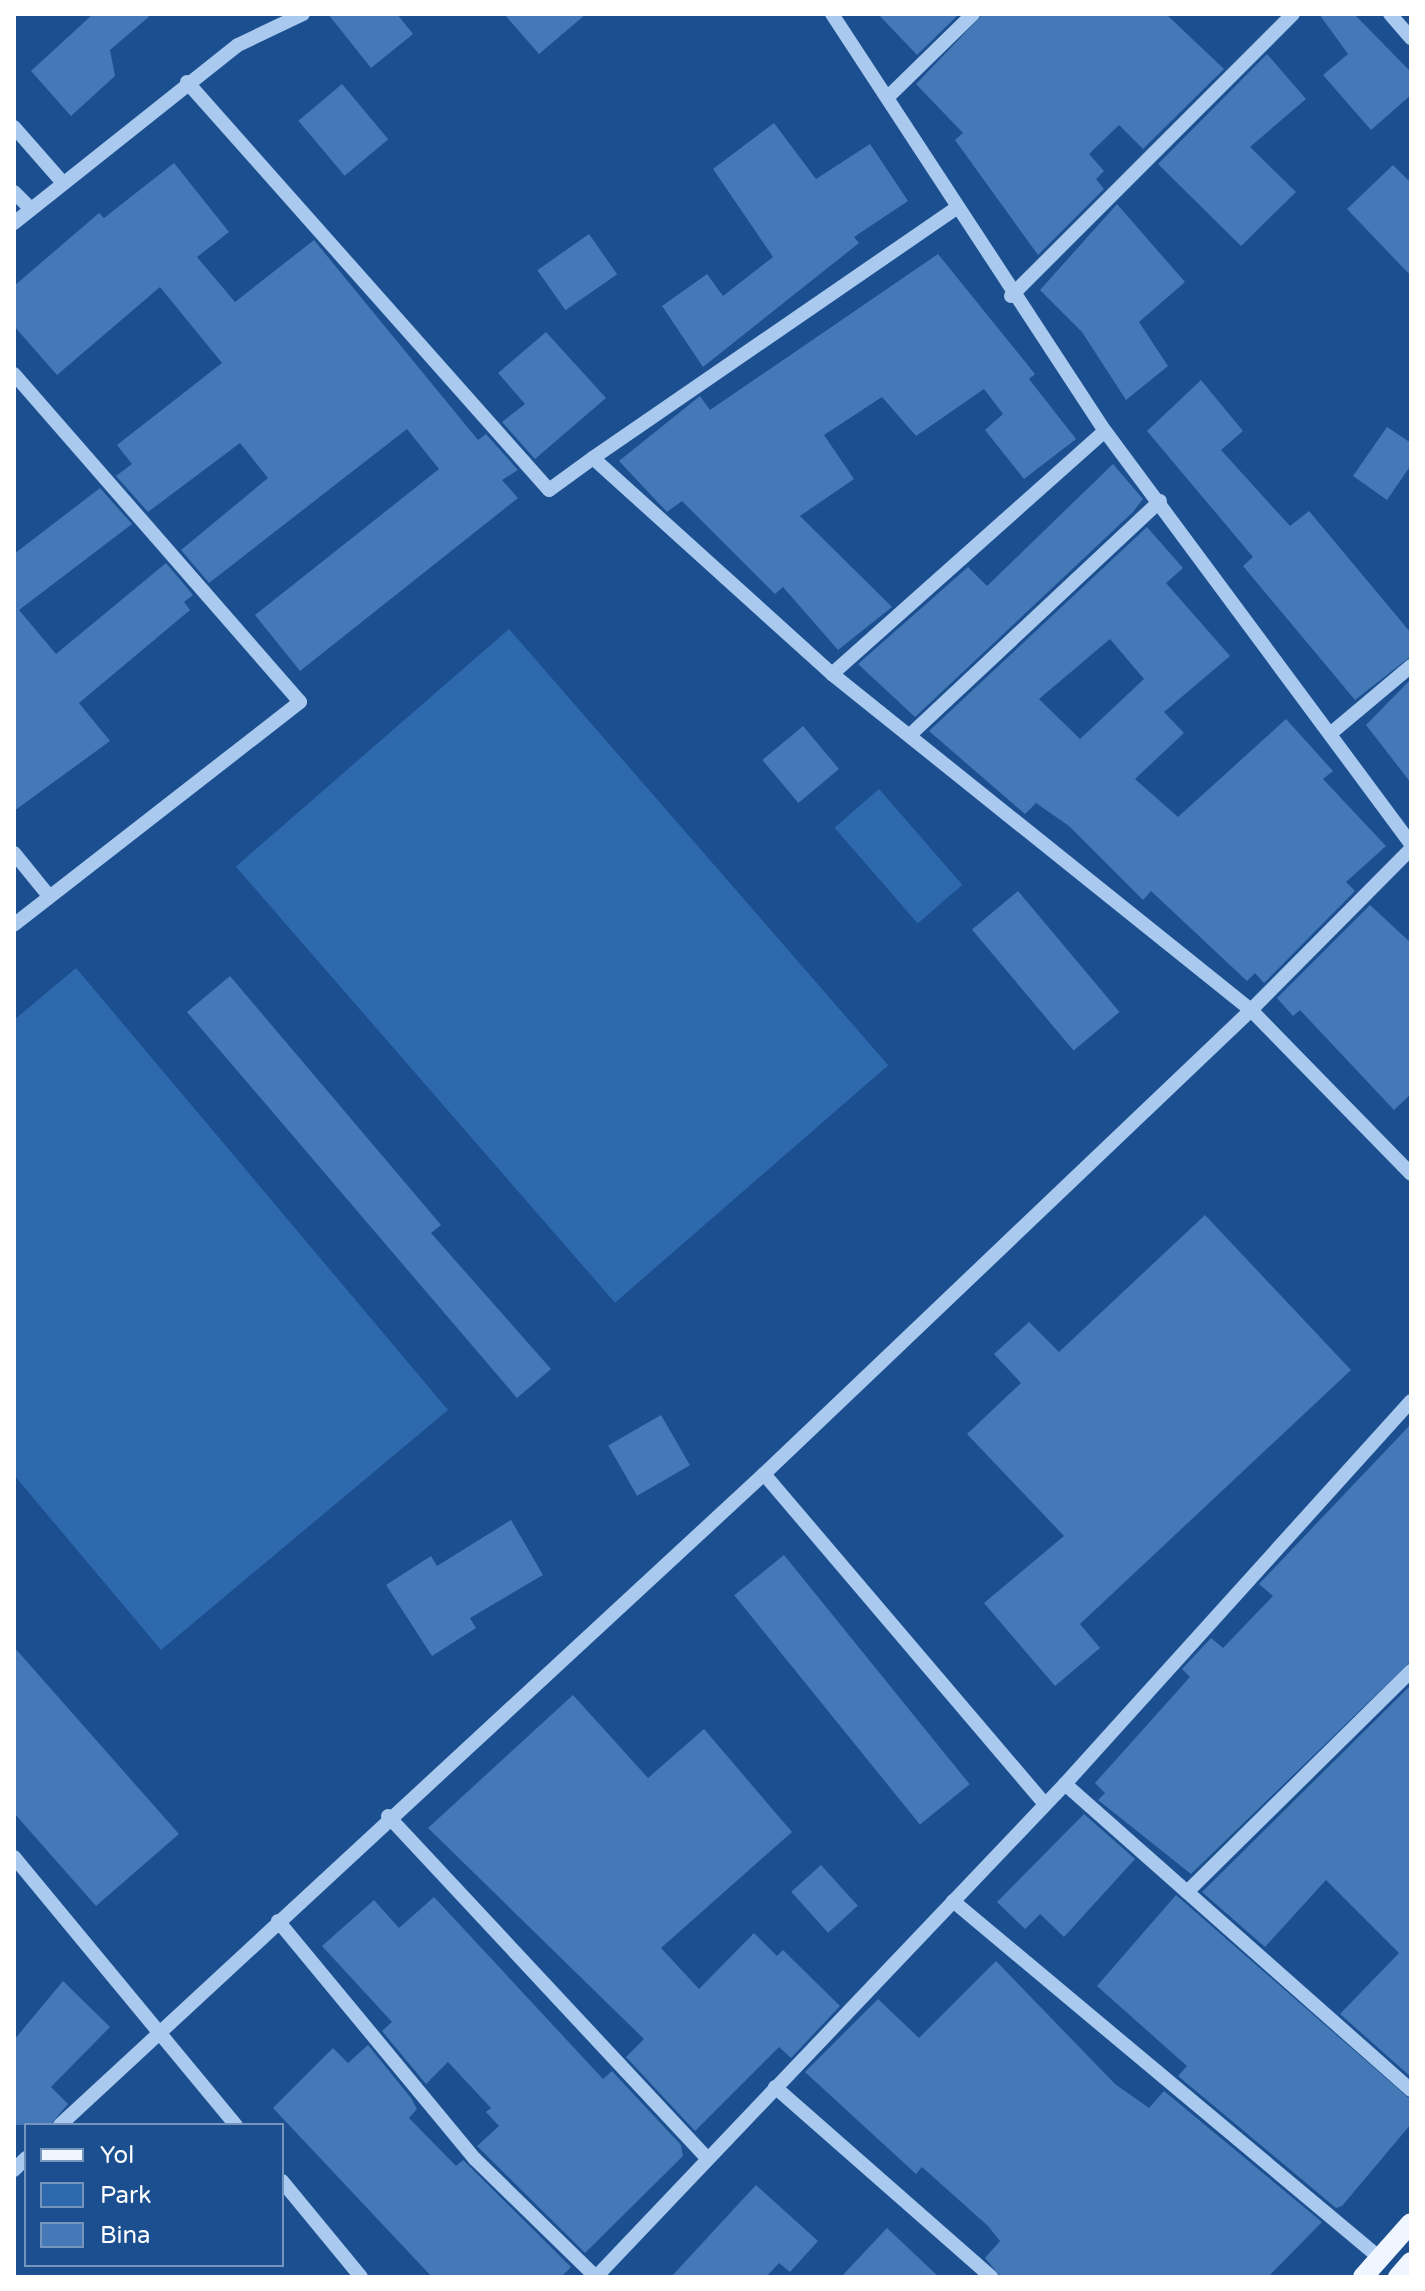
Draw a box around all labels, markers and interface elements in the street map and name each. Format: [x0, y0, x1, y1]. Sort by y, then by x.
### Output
legend [24, 2123, 284, 2267]
text: Yol [100, 2141, 134, 2170]
text: Park [100, 2181, 151, 2210]
text: Bina [100, 2221, 151, 2250]

